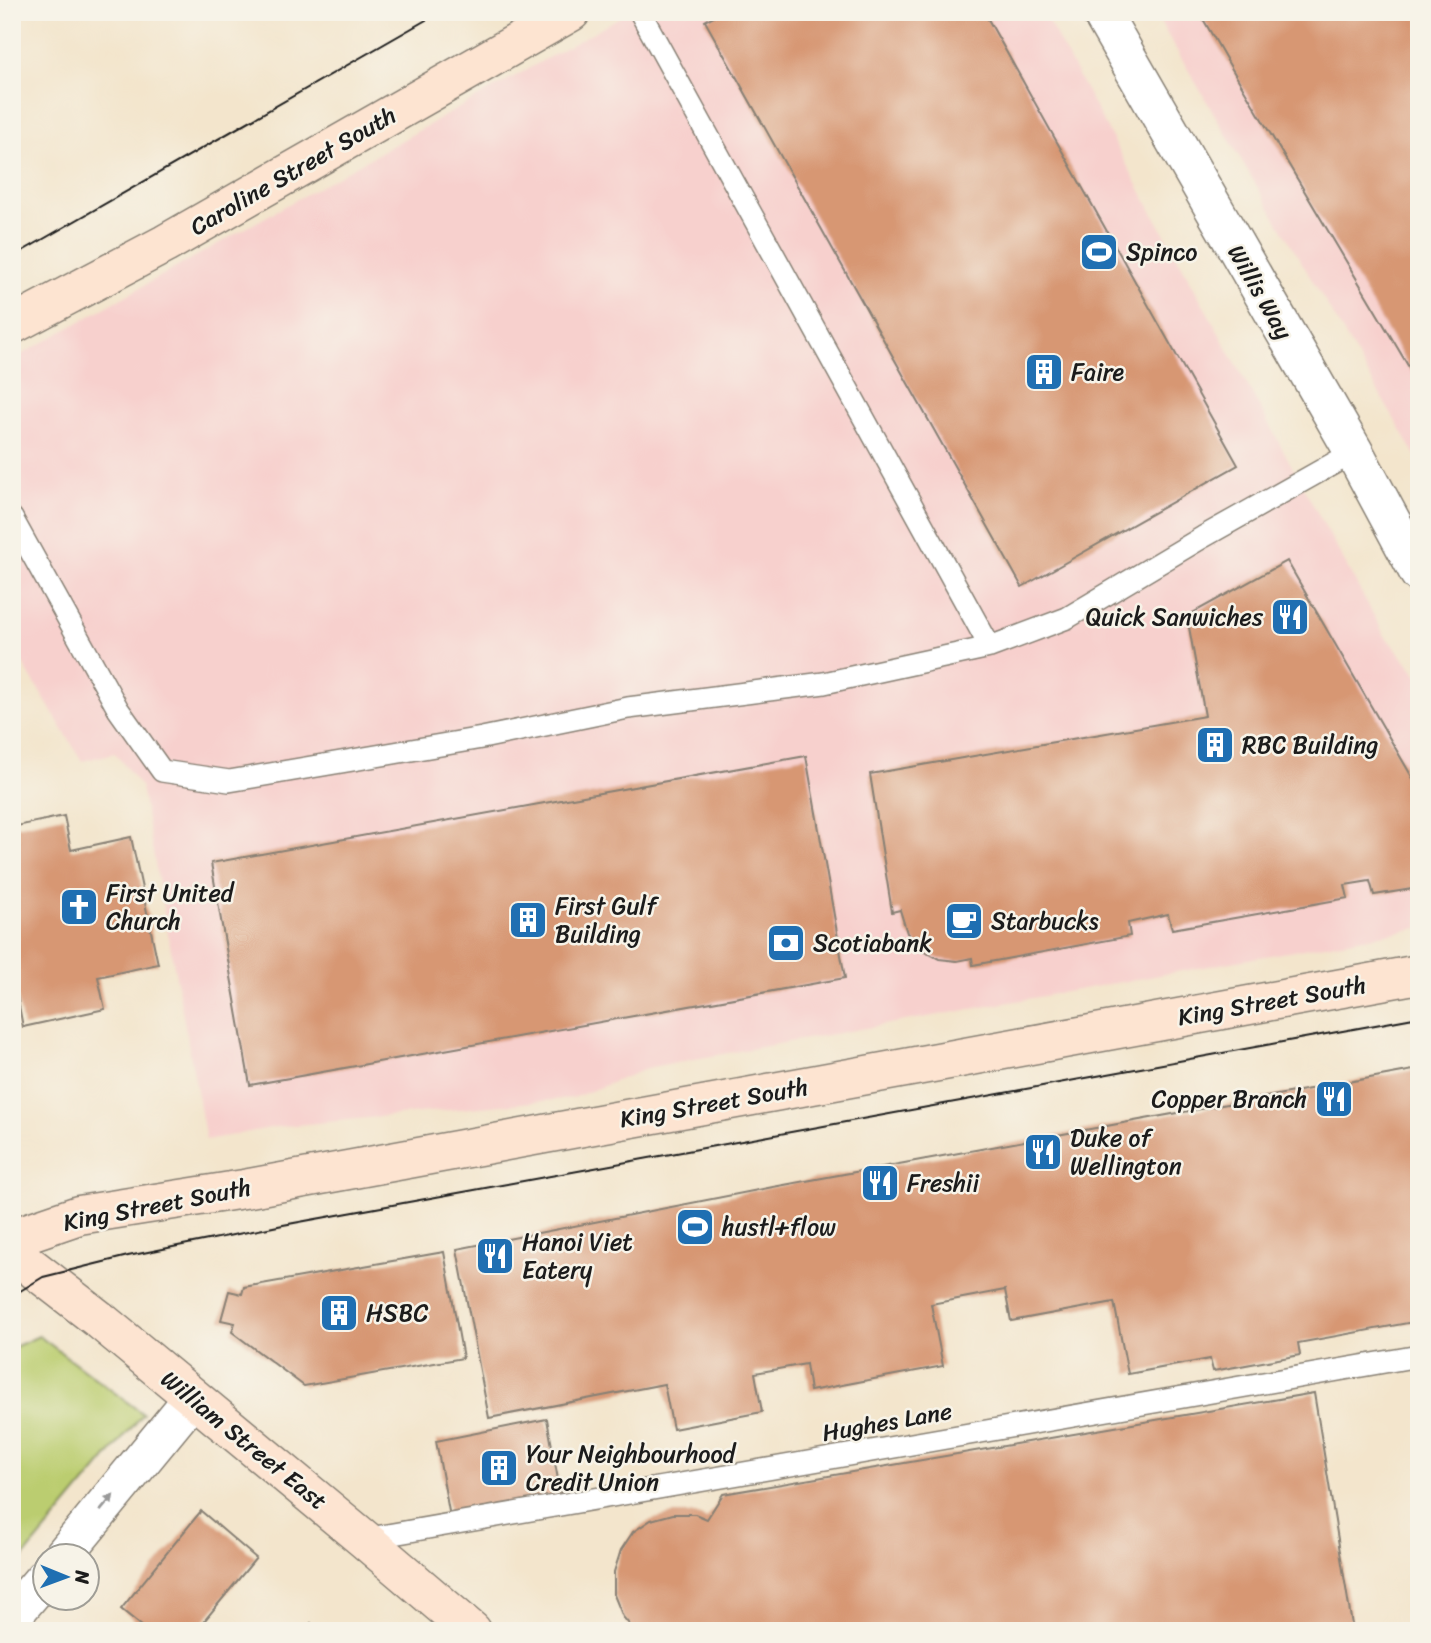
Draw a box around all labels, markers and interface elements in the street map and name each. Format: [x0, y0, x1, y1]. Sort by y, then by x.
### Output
street label: Caroline Street South [182, 95, 404, 247]
sports icon: Spinco [1078, 231, 1120, 273]
place label: Spinco [1126, 231, 1197, 273]
street label: Willis Way [1216, 236, 1305, 348]
building icon: Faire [1023, 351, 1065, 393]
place label: Faire [1071, 351, 1125, 393]
place label: Quick Sanwiches [1086, 596, 1264, 638]
restaurant icon: Quick Sanwiches [1269, 596, 1311, 638]
building icon: RBC Building [1194, 724, 1236, 766]
place label: RBC Building [1242, 724, 1378, 766]
place label: First United Church [106, 872, 235, 942]
place label: First Gulf Building [555, 885, 659, 955]
church icon: First United Church [58, 886, 100, 928]
building icon: First Gulf Building [507, 899, 549, 941]
cafe icon: Starbucks [943, 900, 985, 942]
place label: Starbucks [991, 900, 1099, 942]
bank icon: Scotiabank [765, 922, 807, 964]
place label: Scotiabank [813, 922, 932, 964]
street label: King Street South [1175, 964, 1369, 1038]
street label: King Street South [617, 1066, 811, 1140]
place label: Copper Branch [1152, 1078, 1307, 1120]
restaurant icon: Copper Branch [1313, 1078, 1355, 1120]
place label: Duke of Wellington [1070, 1117, 1182, 1187]
restaurant icon: Duke of Wellington [1022, 1131, 1064, 1173]
restaurant icon: Freshii [859, 1162, 901, 1204]
place label: Freshii [907, 1162, 979, 1204]
street label: King Street South [59, 1166, 255, 1244]
sports icon: hustl+flow [674, 1206, 716, 1248]
place label: hustl+flow [721, 1206, 836, 1248]
place label: Hanoi Viet Eatery [522, 1221, 633, 1291]
restaurant icon: Hanoi Viet Eatery [474, 1235, 516, 1277]
building icon: HSBC [318, 1292, 360, 1334]
place label: HSBC [366, 1292, 428, 1334]
street label: William Street East [151, 1359, 337, 1521]
street label: Hughes Lane [819, 1390, 955, 1454]
place label: Your Neighbourhood Credit Union [526, 1433, 738, 1503]
building icon: Your Neighbourhood Credit Union [478, 1447, 520, 1489]
one-way arrow [99, 1495, 114, 1512]
north arrow [32, 1542, 102, 1612]
text: N [66, 1569, 99, 1585]

